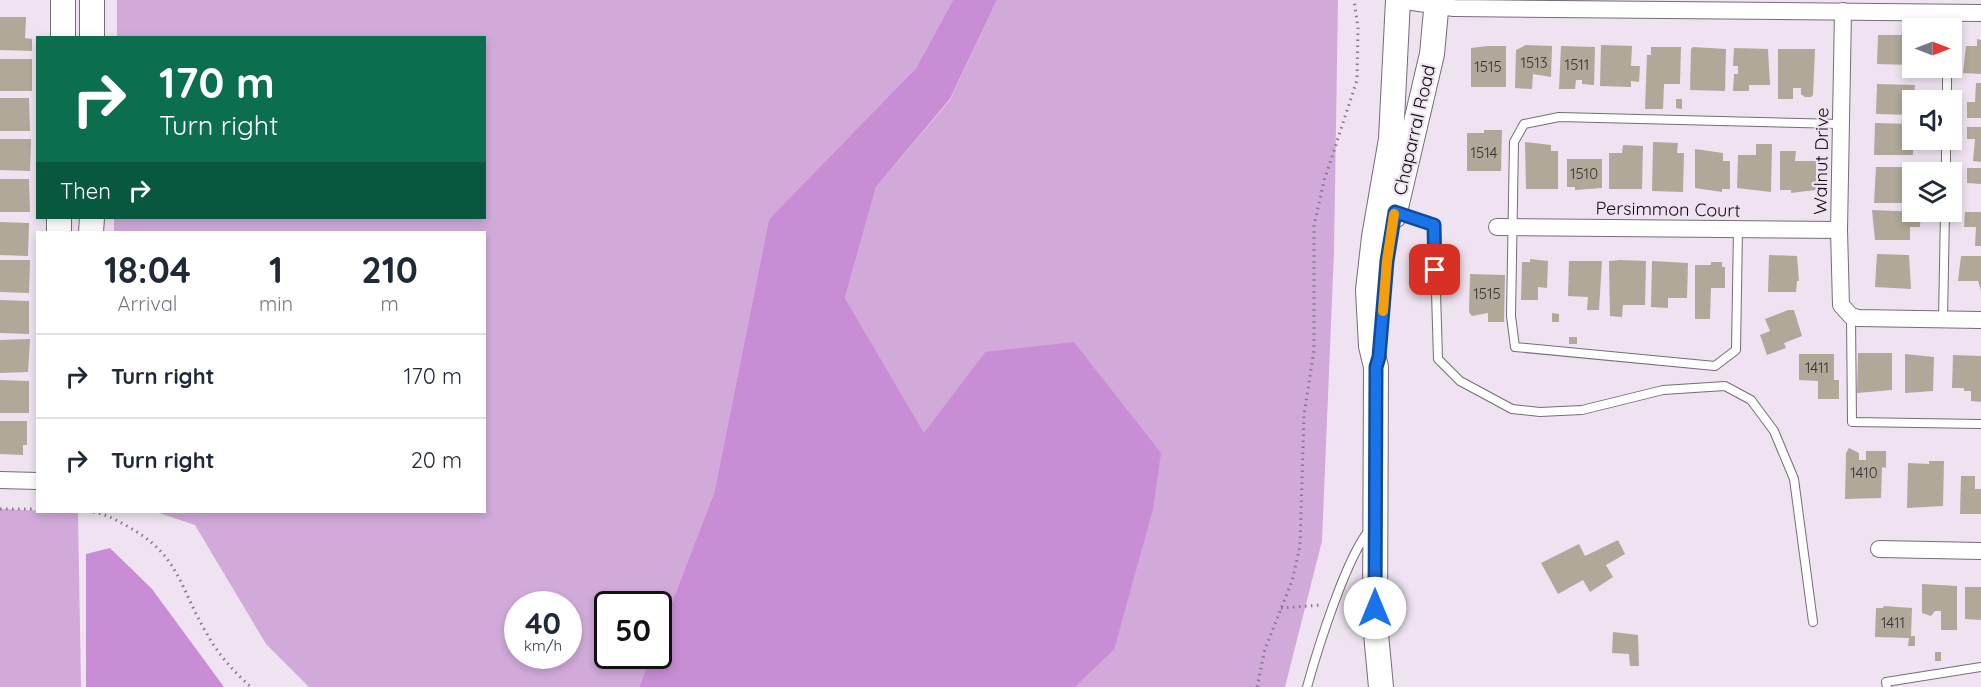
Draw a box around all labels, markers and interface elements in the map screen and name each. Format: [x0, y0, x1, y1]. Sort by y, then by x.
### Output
north arrow [1902, 18, 1962, 78]
map controls [1902, 18, 1962, 222]
house number: 1513 [1520, 53, 1548, 72]
house number: 1511 [1565, 55, 1589, 74]
text: 170 m [159, 56, 275, 109]
house number: 1515 [1474, 57, 1502, 76]
icon: right [60, 60, 138, 138]
street label: Chaparral Road [1388, 63, 1440, 197]
button: sound [1902, 90, 1962, 150]
street label: Walnut Drive [1809, 107, 1833, 215]
text: Turn right [159, 108, 278, 142]
house number: 1514 [1471, 143, 1498, 162]
button: layers [1902, 162, 1962, 222]
house number: 1510 [1570, 164, 1598, 183]
icon: right [123, 174, 156, 207]
text: Then [60, 177, 111, 205]
street label: Persimmon Court [1595, 196, 1741, 222]
pin [1409, 244, 1460, 295]
text: 18:04 [104, 247, 191, 292]
text: 1 [269, 247, 283, 292]
text: 210 [361, 247, 418, 292]
icon: arrive [1418, 253, 1451, 286]
house number: 1515 [1473, 284, 1501, 303]
text: Arrival [118, 291, 177, 316]
text: min [259, 291, 293, 316]
text: m [380, 291, 399, 316]
house number: 1411 [1805, 358, 1829, 377]
icon: right [60, 360, 93, 393]
text: Turn right [111, 362, 215, 390]
text: 170 m [403, 362, 462, 390]
icon: right [60, 444, 93, 477]
text: Turn right [111, 446, 215, 474]
text: 20 m [411, 446, 462, 474]
house number: 1410 [1850, 463, 1878, 482]
position arrow [1343, 576, 1407, 640]
speed limit sign: 50 [594, 591, 672, 669]
text: 40 [525, 604, 561, 642]
house number: 1411 [1881, 613, 1905, 632]
text: km/h [524, 636, 562, 655]

